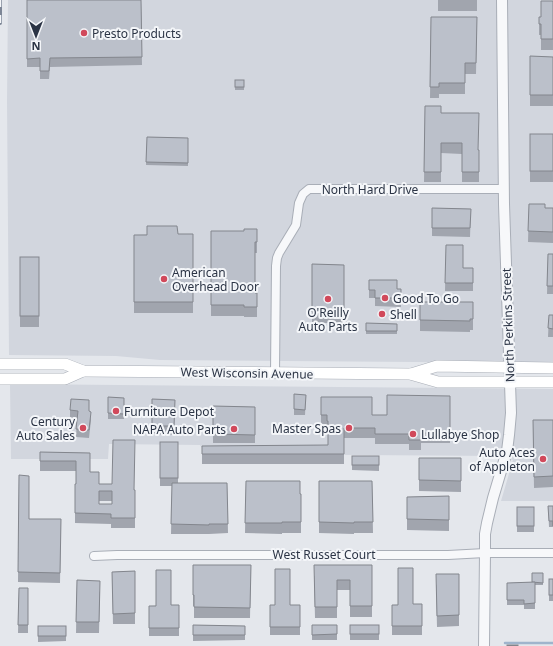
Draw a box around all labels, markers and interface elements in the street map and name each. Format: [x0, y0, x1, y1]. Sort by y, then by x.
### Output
north arrow [16, 16, 56, 56]
place label: Presto Products [92, 25, 181, 42]
marker: Presto Products [79, 28, 89, 38]
text: N [32, 39, 40, 54]
street label: North Hard Drive [322, 181, 419, 198]
place label: American Overhead Door [172, 264, 259, 295]
street label: North Perkins Street [497, 267, 518, 383]
marker: American Overhead Door [159, 274, 169, 284]
place label: Good To Go [393, 290, 459, 307]
marker: Good To Go [380, 293, 390, 303]
marker: O'Reilly Auto Parts [323, 294, 333, 304]
place label: O'Reilly Auto Parts [299, 304, 358, 335]
place label: Shell [390, 306, 417, 323]
marker: Shell [377, 309, 387, 319]
street label: West Wisconsin Avenue [180, 363, 314, 383]
place label: Furniture Depot [124, 403, 215, 420]
marker: Furniture Depot [111, 406, 121, 416]
place label: Century Auto Sales [16, 413, 76, 444]
place label: Master Spas [272, 420, 341, 437]
place label: NAPA Auto Parts [133, 421, 226, 438]
marker: Century Auto Sales [78, 423, 88, 433]
marker: Master Spas [344, 423, 354, 433]
marker: NAPA Auto Parts [229, 424, 239, 434]
place label: Lullabye Shop [421, 426, 499, 443]
marker: Lullabye Shop [408, 429, 418, 439]
place label: Auto Aces of Appleton [469, 444, 535, 475]
marker: Auto Aces of Appleton [538, 454, 548, 464]
street label: West Russet Court [272, 546, 376, 563]

